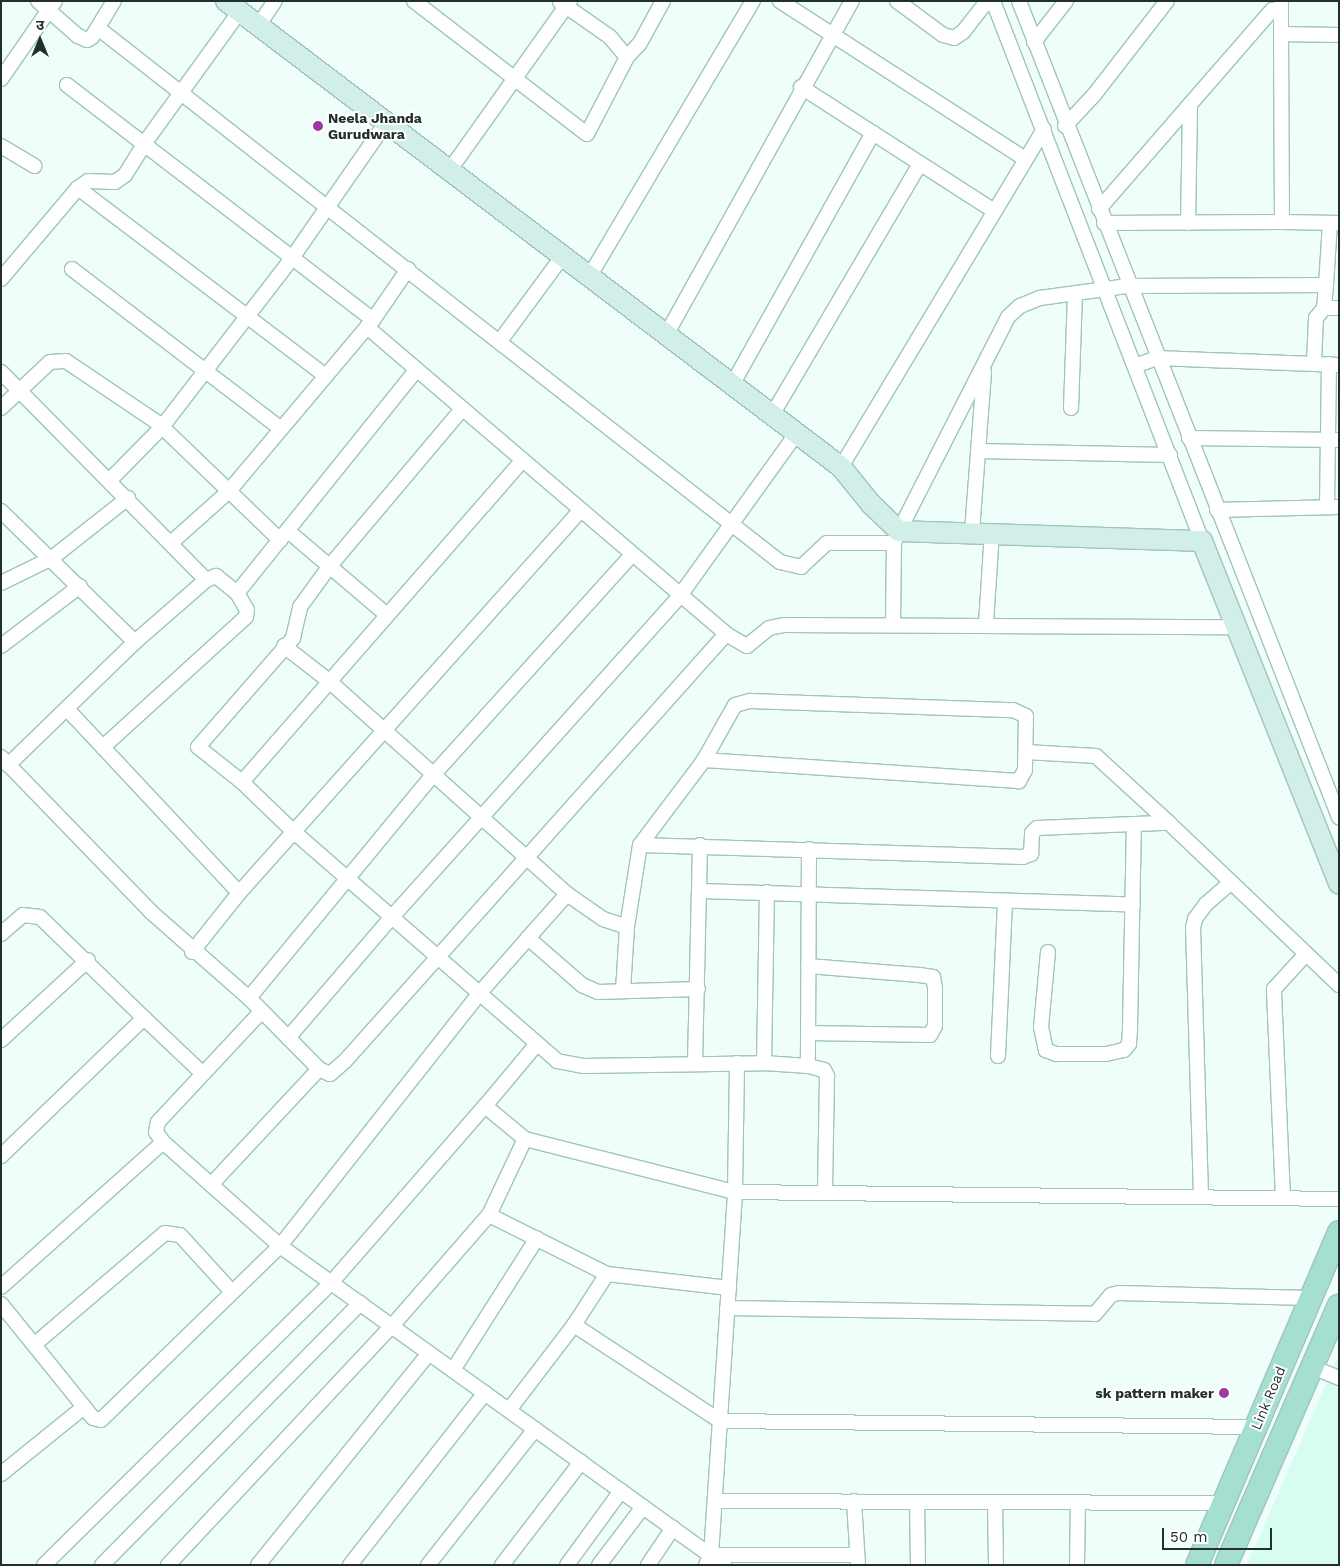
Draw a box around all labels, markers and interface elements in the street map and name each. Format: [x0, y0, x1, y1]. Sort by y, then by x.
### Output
north arrow [15, 15, 65, 65]
text: उ [36, 17, 44, 33]
place label: Neela Jhanda Gurudwara [328, 110, 422, 142]
marker: Neela Jhanda Gurudwara [312, 120, 324, 132]
street label: Link Road [1247, 1364, 1289, 1432]
place label: sk pattern maker [1095, 1385, 1214, 1401]
marker: sk pattern maker [1218, 1387, 1230, 1399]
scale bar [1165, 1518, 1275, 1550]
text: 50 m [1170, 1528, 1207, 1546]

